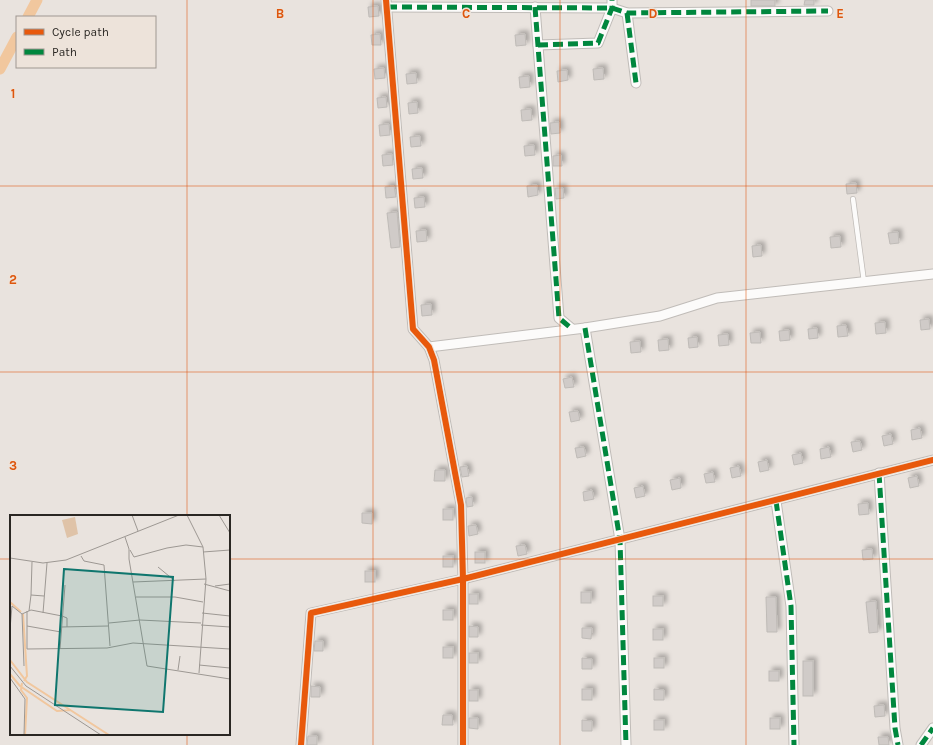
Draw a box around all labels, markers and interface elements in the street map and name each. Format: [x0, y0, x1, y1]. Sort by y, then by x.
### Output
text: B [276, 6, 284, 21]
text: C [462, 6, 470, 21]
text: D [649, 6, 658, 21]
text: E [836, 6, 844, 21]
legend [16, 16, 156, 68]
text: Cycle path [52, 25, 109, 39]
text: Path [52, 45, 77, 59]
text: 1 [11, 86, 15, 101]
text: 2 [9, 272, 17, 287]
text: 3 [9, 458, 17, 473]
inset map [10, 515, 230, 735]

